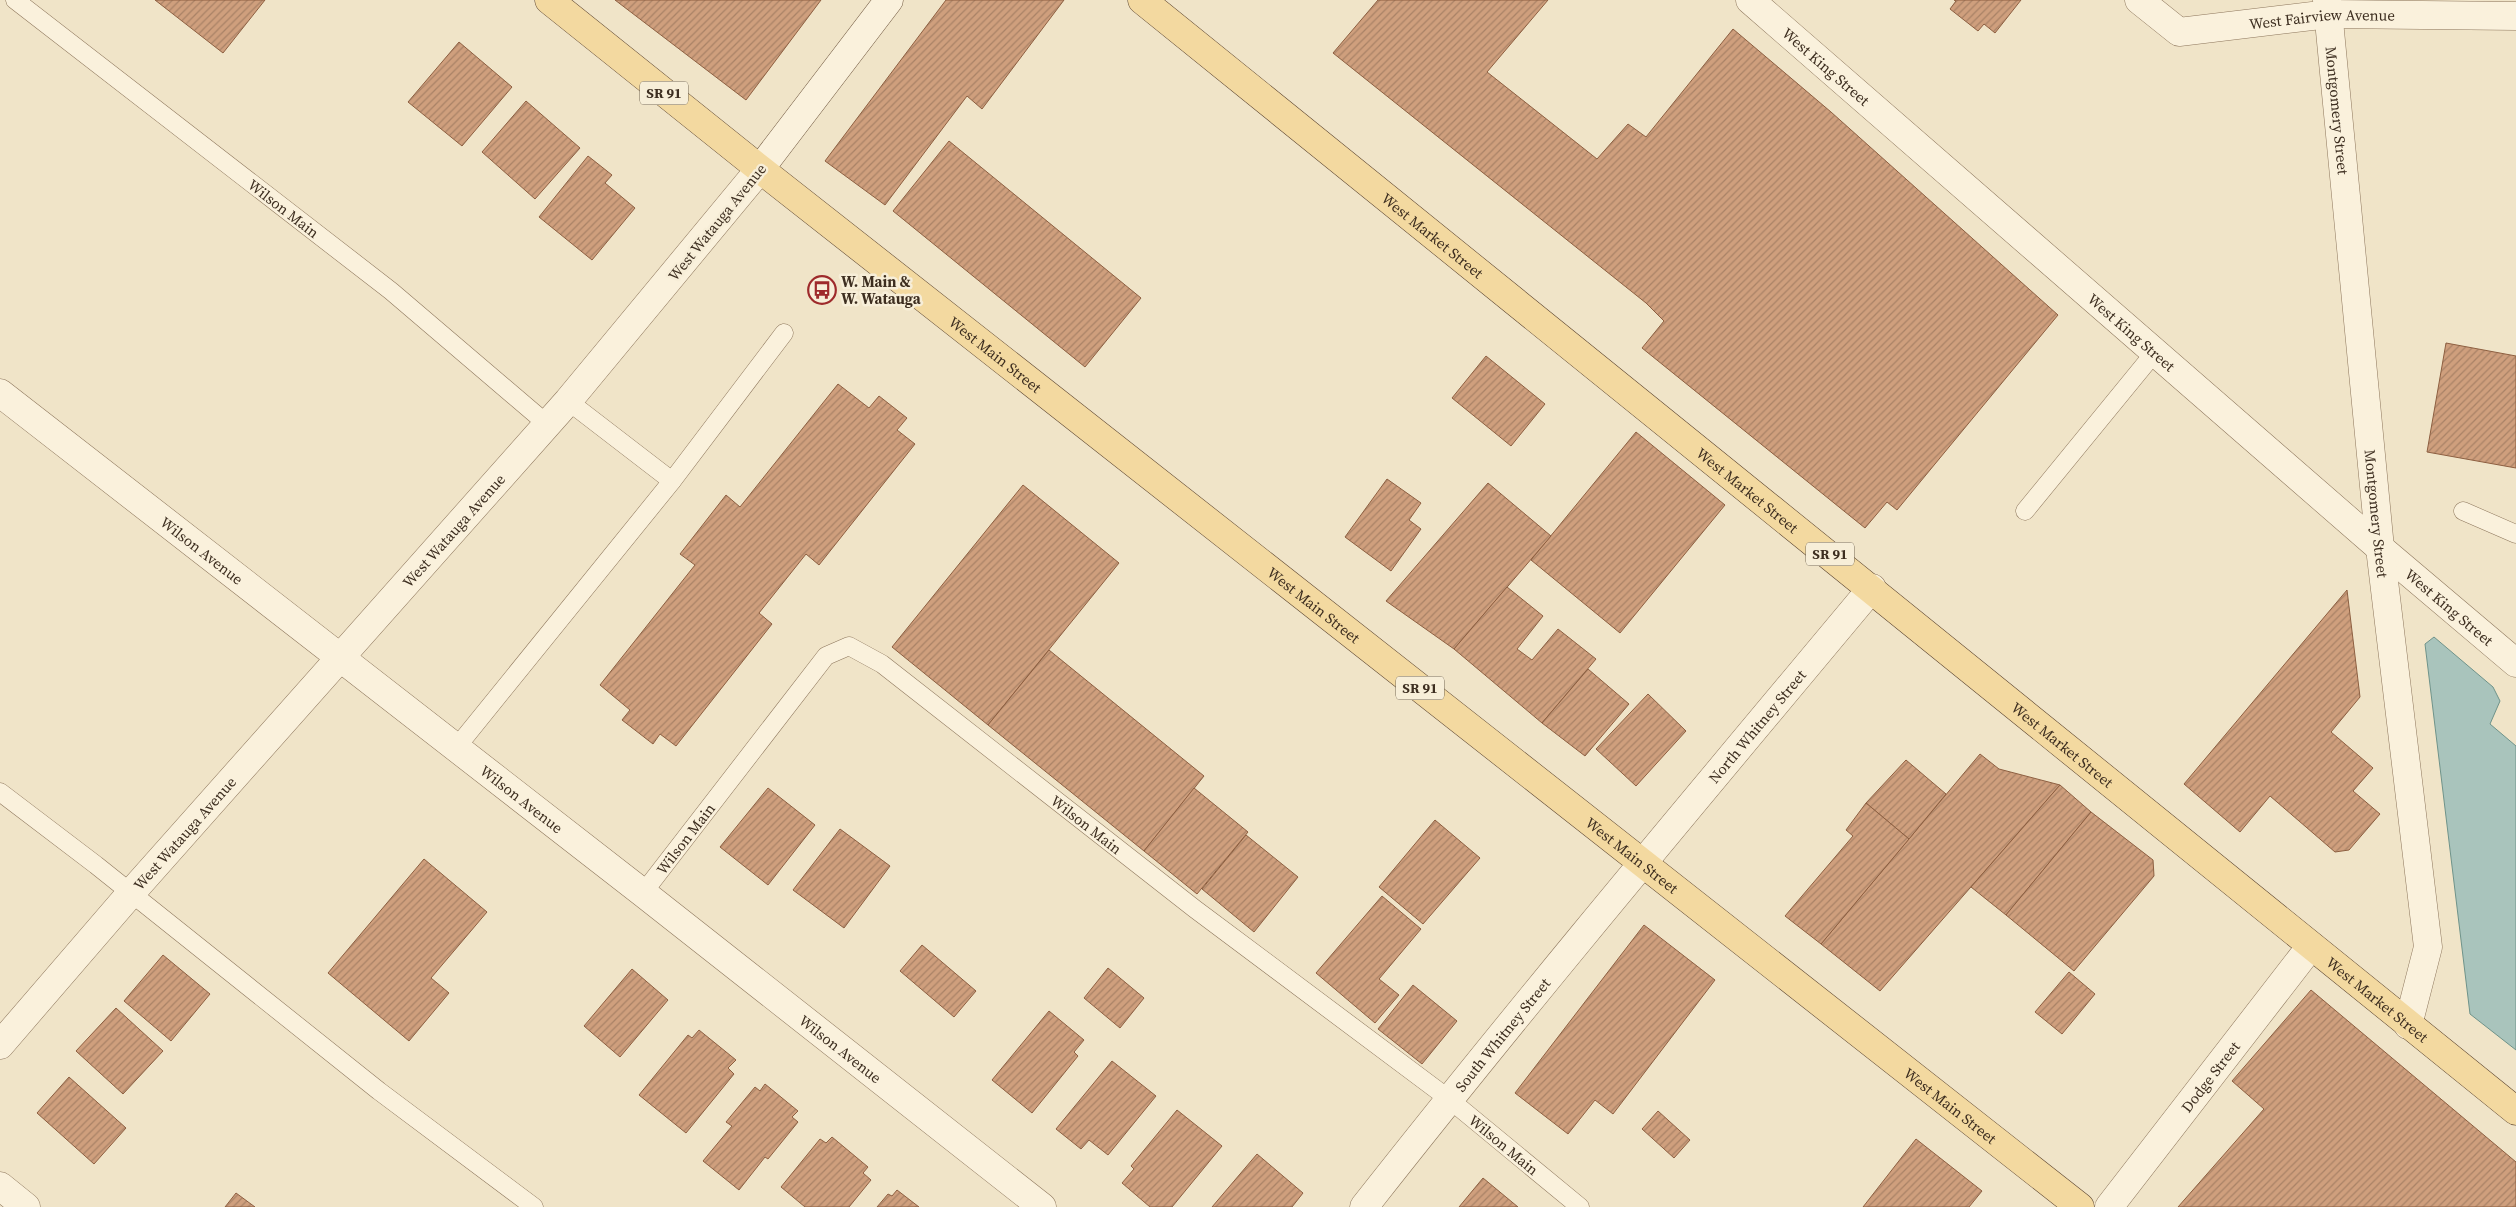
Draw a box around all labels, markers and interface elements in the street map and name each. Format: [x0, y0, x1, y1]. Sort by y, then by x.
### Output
street label: West Fairview Avenue [2248, 3, 2395, 34]
street label: West King Street [1778, 22, 1875, 110]
street label: Montgomery Street [2321, 45, 2354, 176]
road number: SR 91 [640, 82, 688, 105]
street label: West Watauga Avenue [663, 159, 771, 285]
street label: Wilson Main [244, 174, 324, 242]
street label: West Market Street [1377, 187, 1488, 283]
place label: W. Main & W. Watauga [841, 271, 922, 309]
bus stop icon: W. Main & W. Watauga [807, 275, 837, 305]
street label: West King Street [2084, 288, 2180, 376]
street label: West Main Street [945, 311, 1046, 397]
street label: West Market Street [1692, 442, 1803, 538]
street label: Montgomery Street [2360, 448, 2394, 579]
street label: West Watauga Avenue [397, 468, 510, 592]
street label: Wilson Avenue [156, 511, 248, 589]
road number: SR 91 [1806, 542, 1854, 566]
street label: West Main Street [1263, 561, 1365, 648]
street label: West King Street [2401, 563, 2498, 650]
street label: North Whitney Street [1703, 665, 1810, 787]
road number: SR 91 [1396, 676, 1444, 700]
street label: West Market Street [2007, 697, 2118, 792]
street label: Wilson Avenue [476, 760, 568, 838]
street label: West Watauga Avenue [128, 771, 241, 894]
street label: Wilson Main [1047, 790, 1127, 859]
street label: Wilson Main [651, 798, 719, 878]
street label: West Main Street [1581, 812, 1683, 898]
street label: West Market Street [2322, 951, 2433, 1047]
street label: South Whitney Street [1450, 973, 1555, 1096]
street label: Wilson Avenue [795, 1009, 887, 1088]
street label: Dodge Street [2176, 1036, 2244, 1117]
street label: West Main Street [1900, 1062, 2002, 1148]
street label: Wilson Main [1465, 1109, 1543, 1179]

